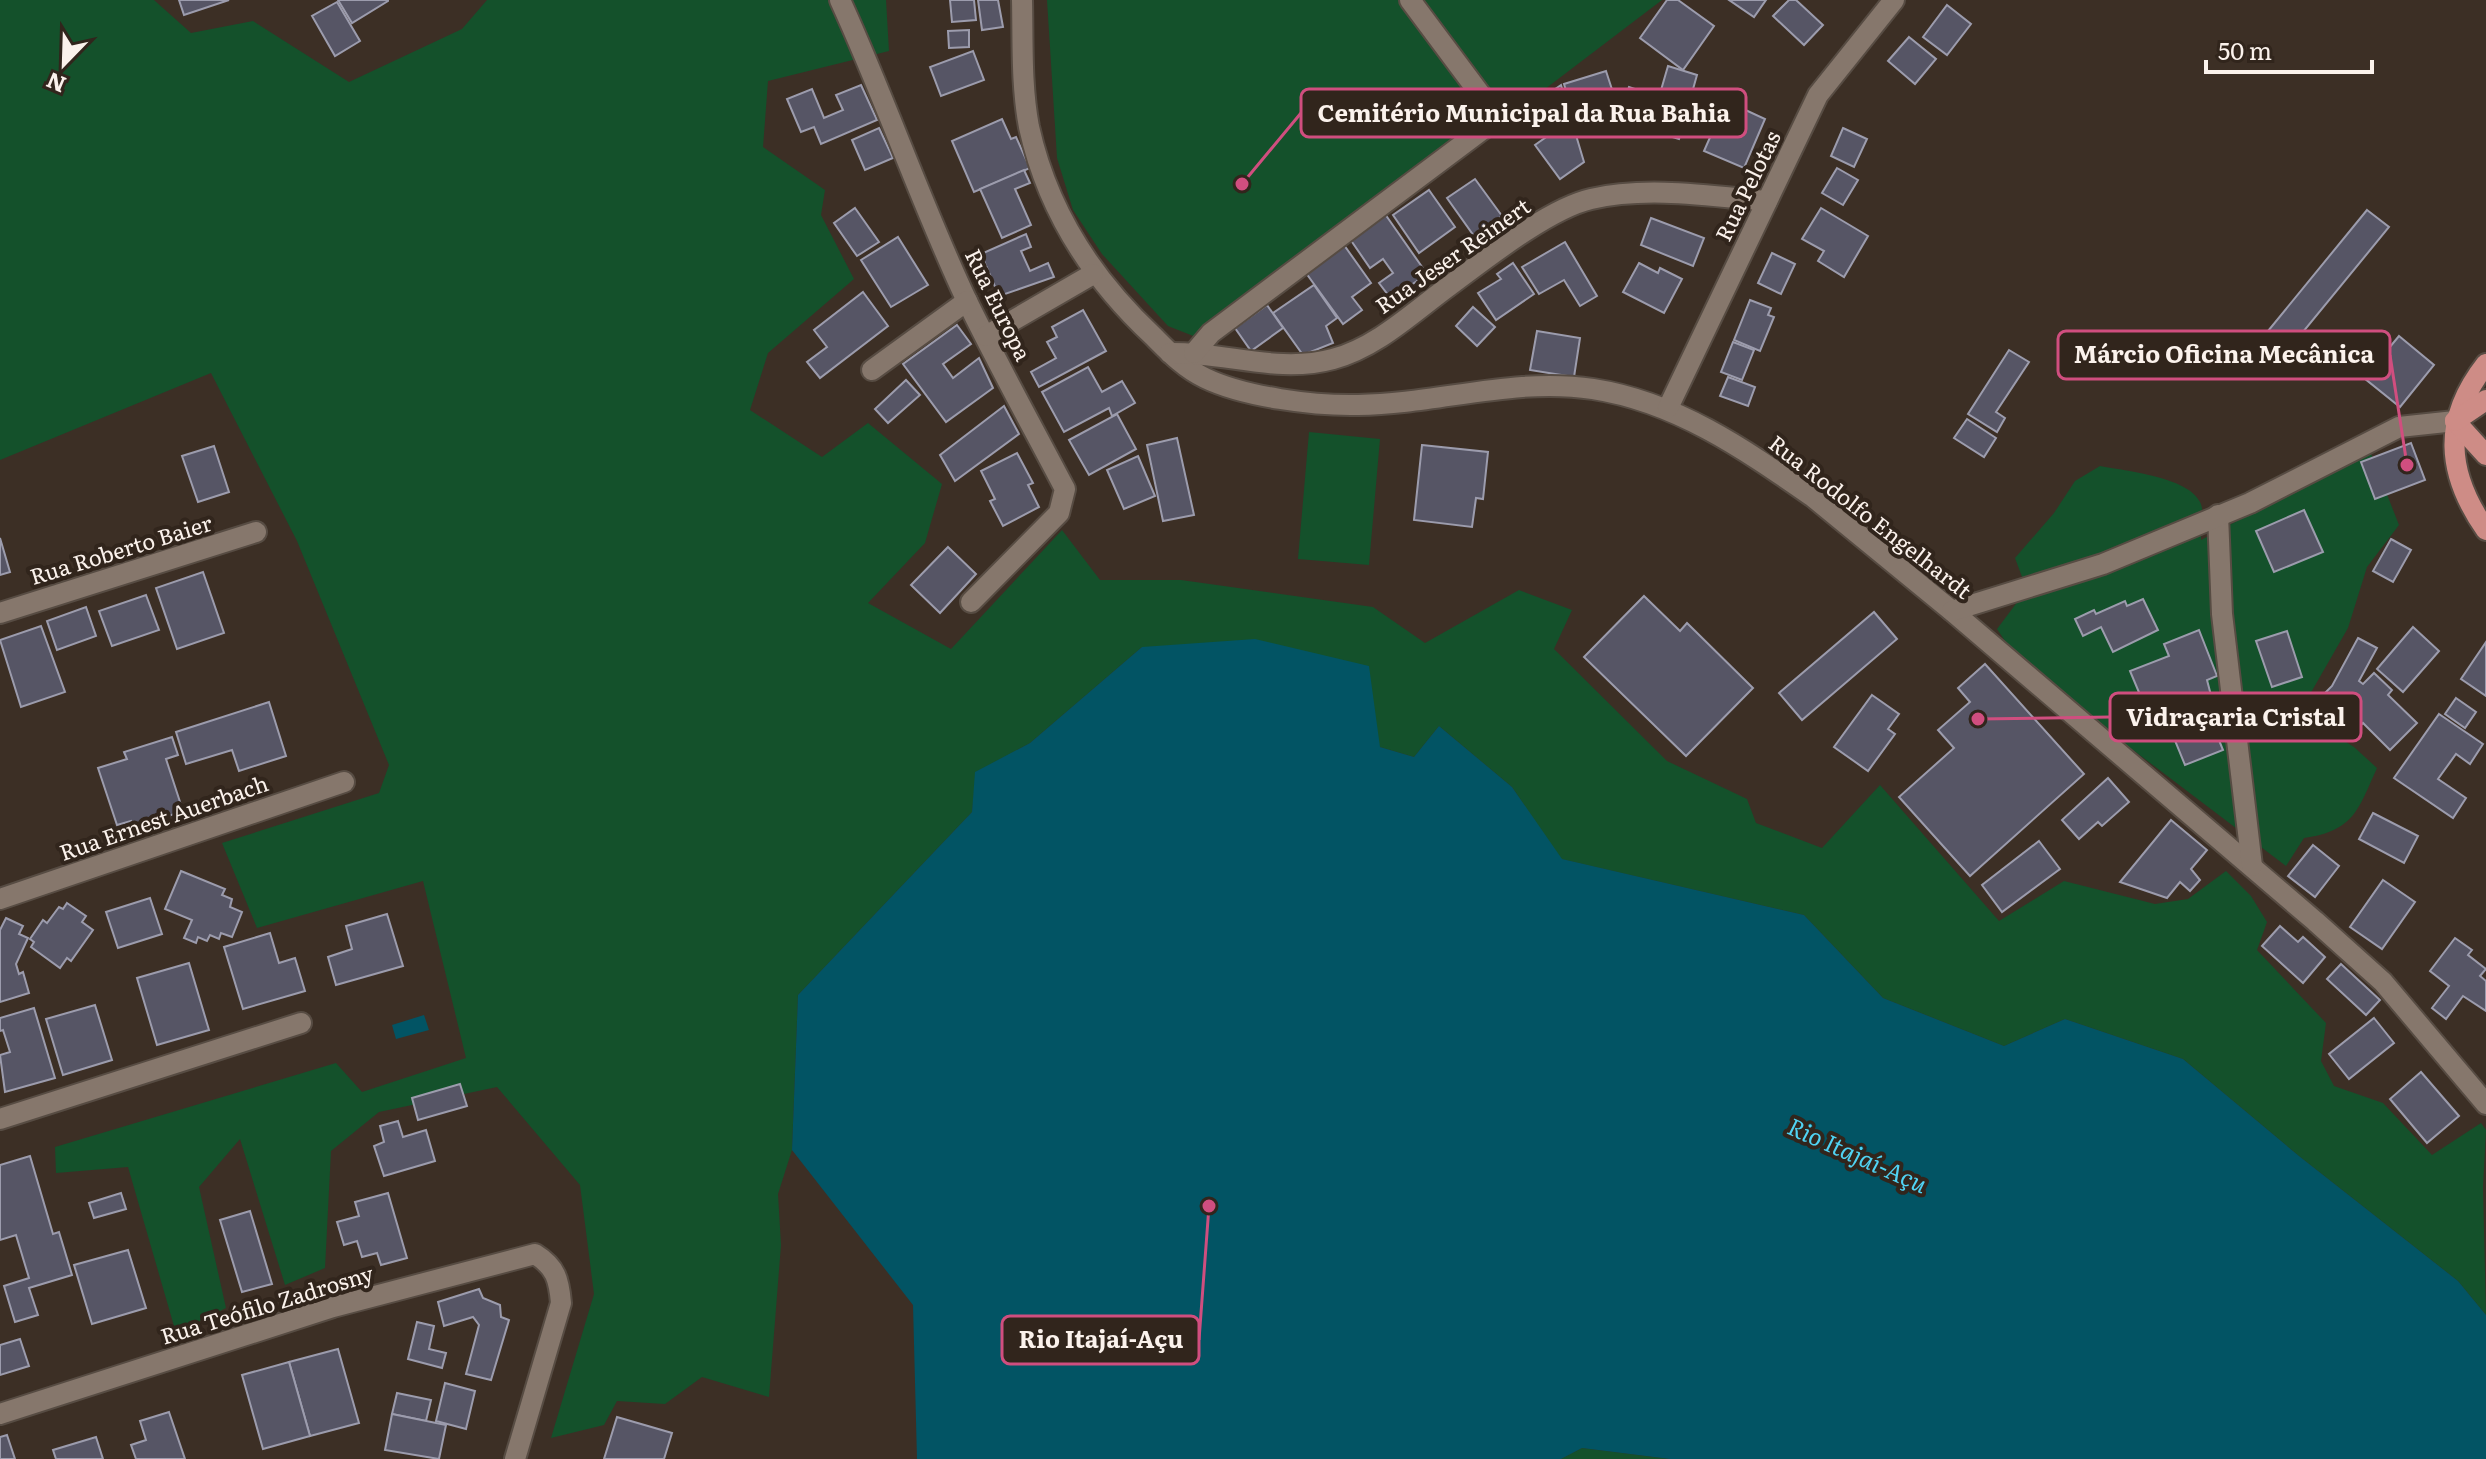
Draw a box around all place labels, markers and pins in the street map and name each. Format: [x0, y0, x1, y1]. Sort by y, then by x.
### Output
callout: Cemitério Municipal da Rua Bahia [1301, 89, 1746, 137]
callout: Márcio Oficina Mecânica [2058, 331, 2390, 379]
callout: Vidraçaria Cristal [2110, 693, 2361, 741]
callout: Rio Itajaí-Açu [1002, 1316, 1199, 1364]

